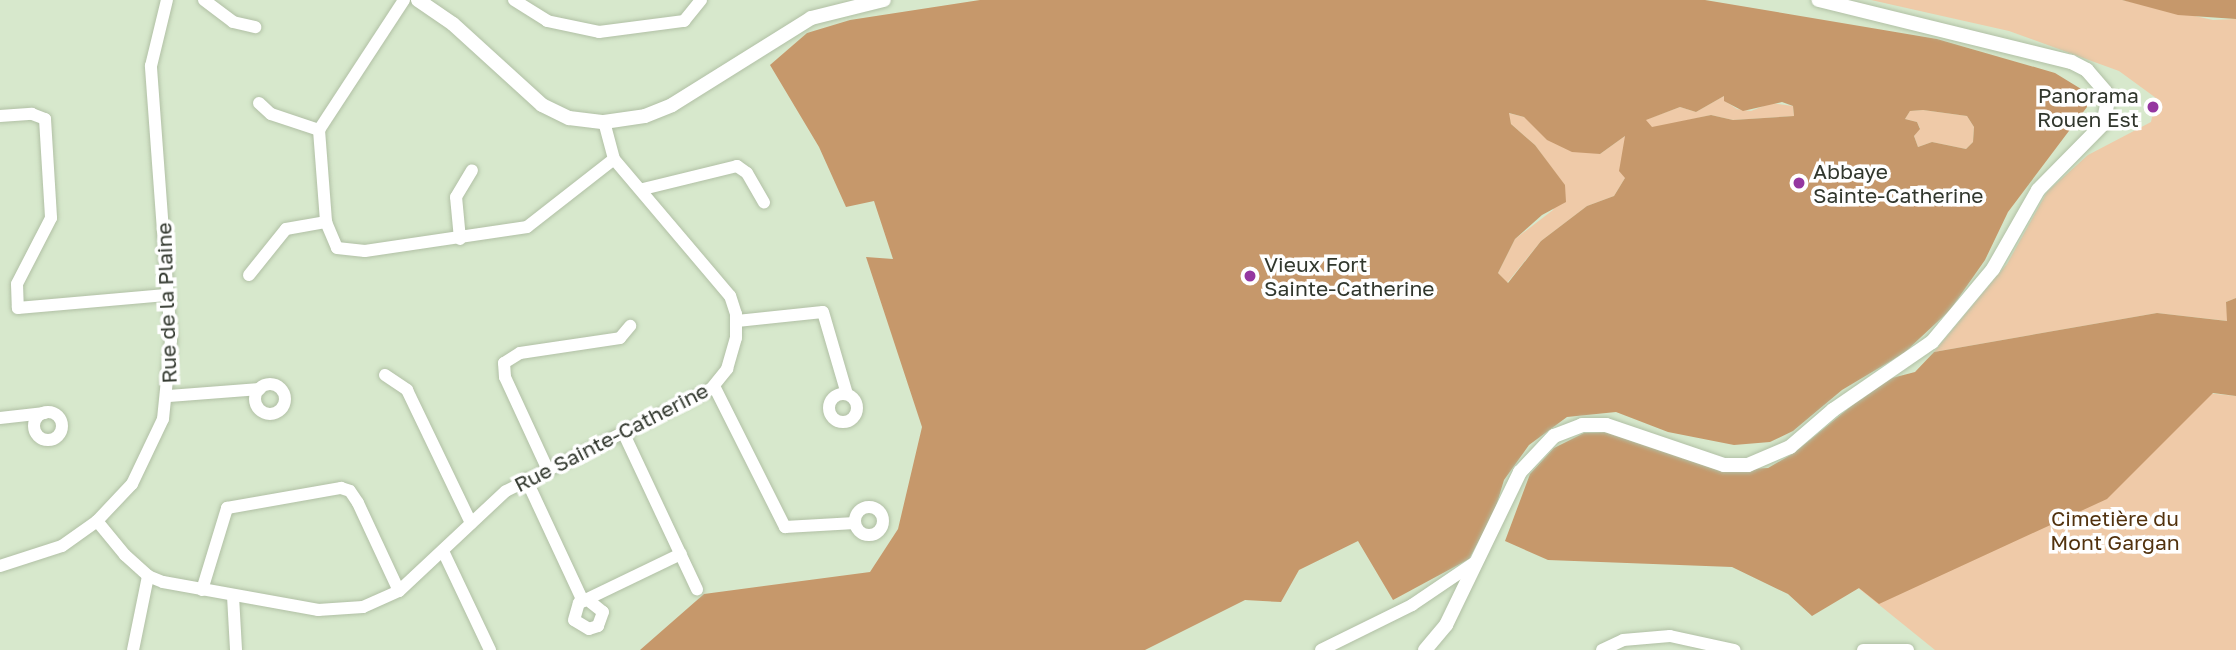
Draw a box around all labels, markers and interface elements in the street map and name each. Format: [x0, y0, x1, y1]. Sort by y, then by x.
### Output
place label: Panorama Rouen Est [2037, 82, 2139, 132]
marker: Panorama Rouen Est [2145, 99, 2161, 115]
place label: Abbaye Sainte-Catherine [1813, 158, 1984, 208]
marker: Abbaye Sainte-Catherine [1791, 175, 1807, 191]
street label: Rue de la Plaine [151, 222, 181, 384]
place label: Vieux Fort Sainte-Catherine [1264, 251, 1435, 301]
marker: Vieux Fort Sainte-Catherine [1242, 268, 1258, 284]
street label: Rue Sainte-Catherine [510, 377, 712, 497]
park label: Cimetière du Mont Gargan [2050, 505, 2180, 555]

